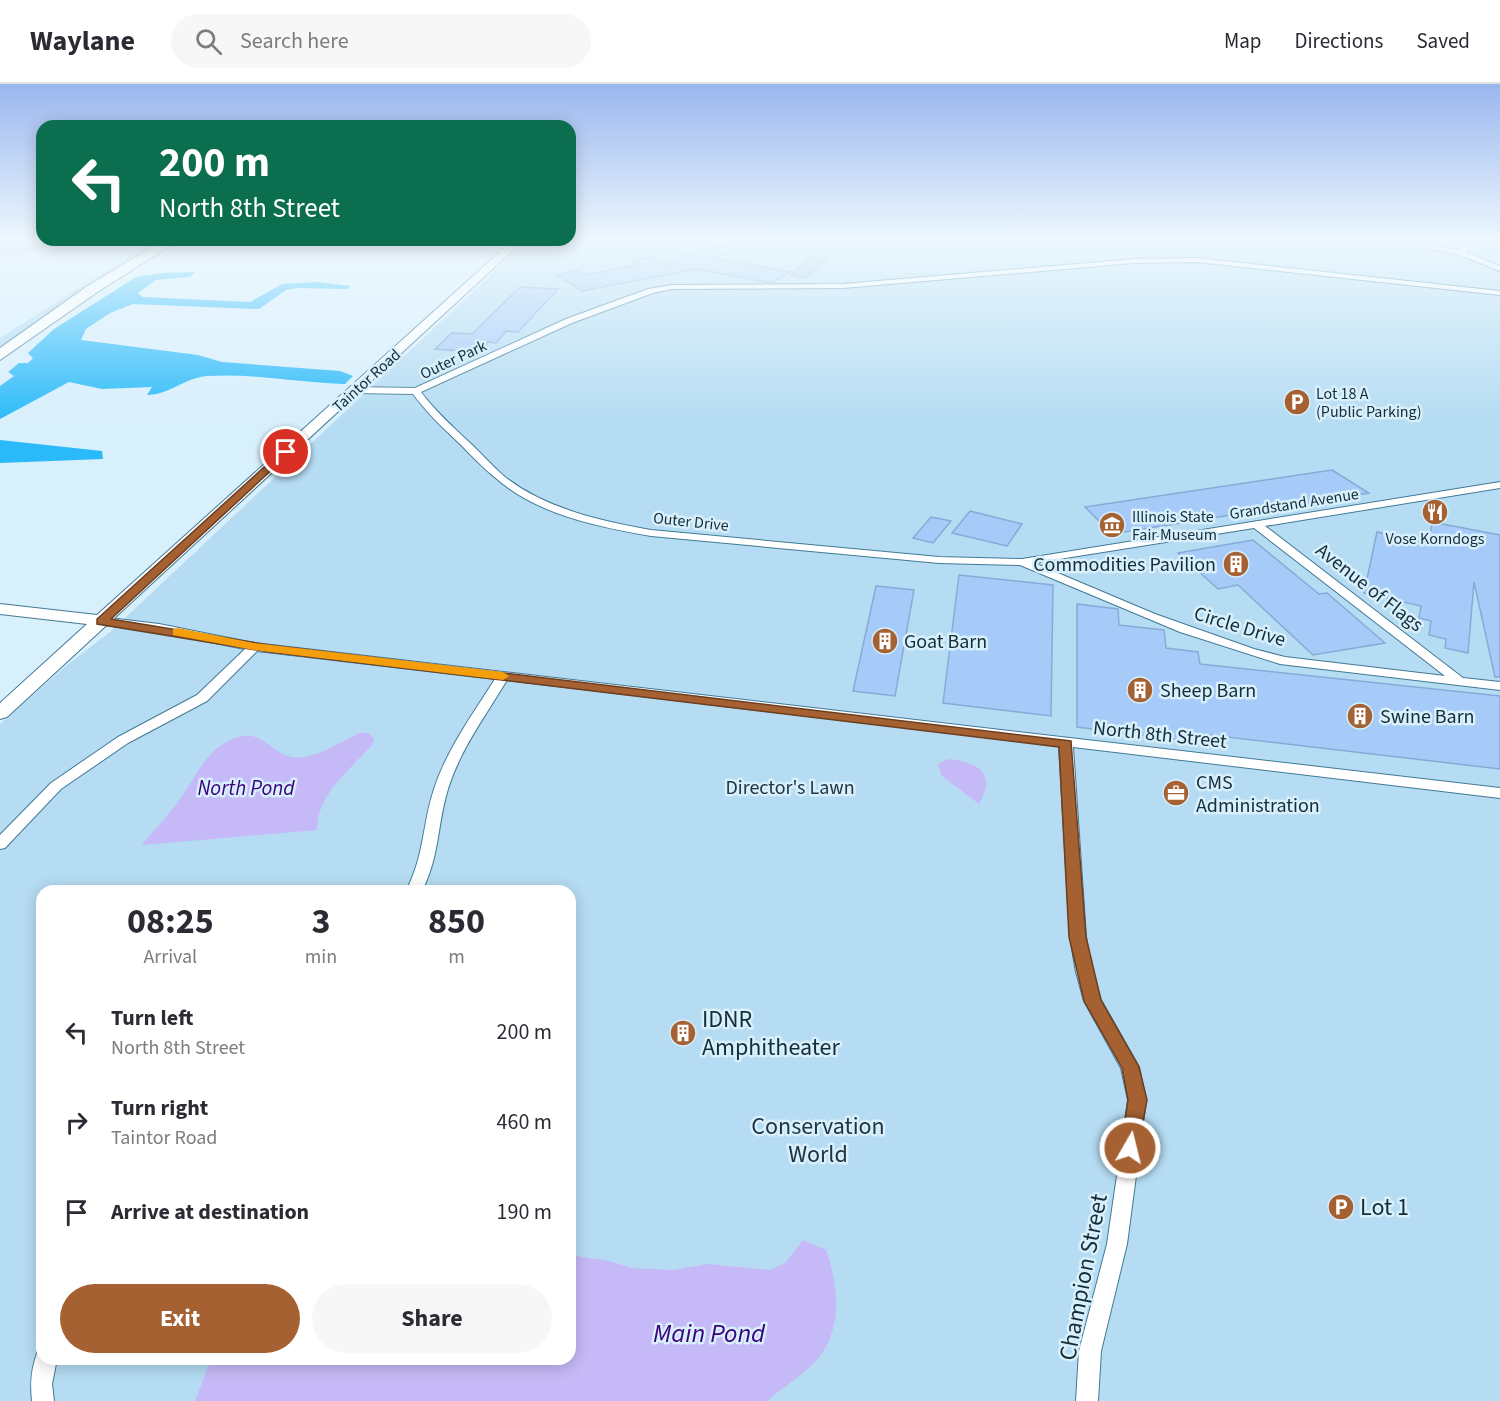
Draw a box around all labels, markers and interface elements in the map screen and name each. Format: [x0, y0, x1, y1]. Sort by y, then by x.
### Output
search box [171, 14, 591, 68]
text: Waylane [30, 21, 135, 61]
icon: search [192, 25, 225, 58]
text: Search here [240, 25, 349, 57]
text: Map [1224, 26, 1262, 56]
text: Directions [1295, 26, 1383, 56]
text: Saved [1416, 26, 1470, 56]
text: 200 m [159, 133, 270, 193]
icon: left [60, 144, 138, 222]
text: North 8th Street [159, 189, 340, 228]
street label: Outer Park [417, 335, 490, 385]
street label: Taintor Road [328, 344, 406, 417]
place label: Lot 18 A (Public Parking) [1316, 383, 1422, 423]
parking icon: Lot 18 A (Public Parking) [1282, 387, 1312, 417]
pin [260, 426, 311, 477]
icon: arrive [269, 435, 302, 468]
street label: Grandstand Avenue [1228, 483, 1360, 525]
restaurant icon: Vose Korndogs [1420, 497, 1450, 527]
place label: Illinois State Fair Museum [1132, 506, 1217, 546]
street label: Outer Drive [652, 507, 730, 537]
museum icon: Illinois State Fair Museum [1097, 510, 1127, 540]
place label: Vose Korndogs [1386, 528, 1485, 550]
street label: Avenue of Flags [1310, 537, 1429, 639]
building icon: Commodities Pavilion [1221, 549, 1251, 579]
place label: Commodities Pavilion [1033, 551, 1216, 579]
street label: Circle Drive [1190, 600, 1289, 654]
building icon: Goat Barn [870, 626, 900, 656]
place label: Goat Barn [904, 628, 987, 656]
building icon: Sheep Barn [1125, 675, 1155, 705]
place label: Sheep Barn [1160, 677, 1256, 705]
building icon: Swine Barn [1345, 701, 1375, 731]
place label: Swine Barn [1380, 703, 1475, 731]
street label: North 8th Street [1092, 714, 1228, 756]
place label: CMS Administration [1196, 769, 1320, 820]
water label: North Pond [197, 773, 295, 803]
park label: Director's Lawn [725, 774, 855, 802]
office icon: CMS Administration [1161, 778, 1191, 808]
text: 08:25 [127, 896, 214, 947]
text: 3 [311, 896, 330, 947]
text: 850 [428, 896, 485, 947]
text: Arrival [143, 943, 197, 971]
text: min [305, 943, 337, 971]
text: m [448, 943, 465, 971]
text: Turn left [111, 1002, 193, 1034]
place label: IDNR Amphitheater [702, 1002, 840, 1065]
icon: left [60, 1016, 93, 1049]
text: 200 m [497, 1016, 552, 1048]
building icon: IDNR Amphitheater [668, 1018, 698, 1048]
text: North 8th Street [111, 1034, 245, 1062]
text: Turn right [111, 1092, 208, 1124]
icon: right [60, 1106, 93, 1139]
text: 460 m [497, 1106, 552, 1138]
park label: Conservation World [751, 1109, 885, 1172]
position arrow [1098, 1116, 1162, 1180]
text: Taintor Road [111, 1124, 217, 1152]
place label: Lot 1 [1360, 1190, 1409, 1225]
street label: Champion Street [1050, 1191, 1117, 1363]
parking icon: Lot 1 [1326, 1192, 1356, 1222]
icon: arrive [60, 1196, 93, 1229]
text: Arrive at destination [111, 1196, 309, 1228]
text: 190 m [497, 1196, 552, 1228]
button: Exit [60, 1284, 300, 1353]
button: Share [312, 1284, 552, 1353]
water label: Main Pond [653, 1315, 766, 1352]

